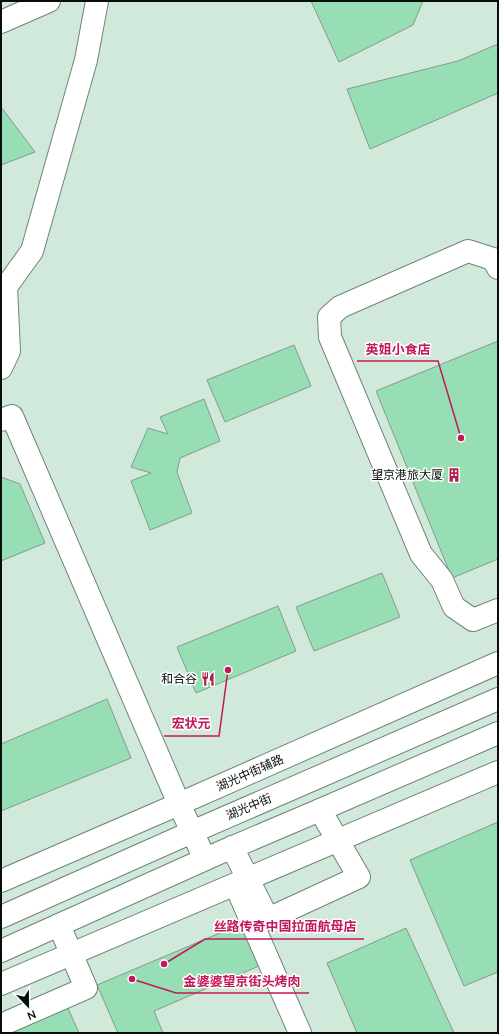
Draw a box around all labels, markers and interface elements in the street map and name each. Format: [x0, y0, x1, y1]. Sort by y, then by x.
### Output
callout: 英姐小食店 [357, 336, 438, 361]
text: 英姐小食店 [365, 341, 431, 357]
place label: 望京港旅大厦 [371, 467, 443, 482]
building icon: 望京港旅大厦 [446, 467, 462, 483]
place label: 和合谷 [161, 671, 197, 686]
restaurant icon: 和合谷 [200, 671, 216, 687]
callout: 宏状元 [164, 711, 219, 736]
text: 宏状元 [171, 715, 211, 731]
street label: 湖光中街辅路 [214, 751, 286, 794]
street label: 湖光中街 [224, 790, 274, 823]
callout: 丝路传奇中国拉面航母店 [205, 914, 364, 939]
text: 丝路传奇中国拉面航母店 [213, 918, 357, 934]
callout: 金婆婆望京街头烤肉 [176, 968, 309, 993]
text: 金婆婆望京街头烤肉 [183, 973, 301, 989]
north arrow [8, 986, 48, 1026]
text: N [25, 1007, 38, 1023]

